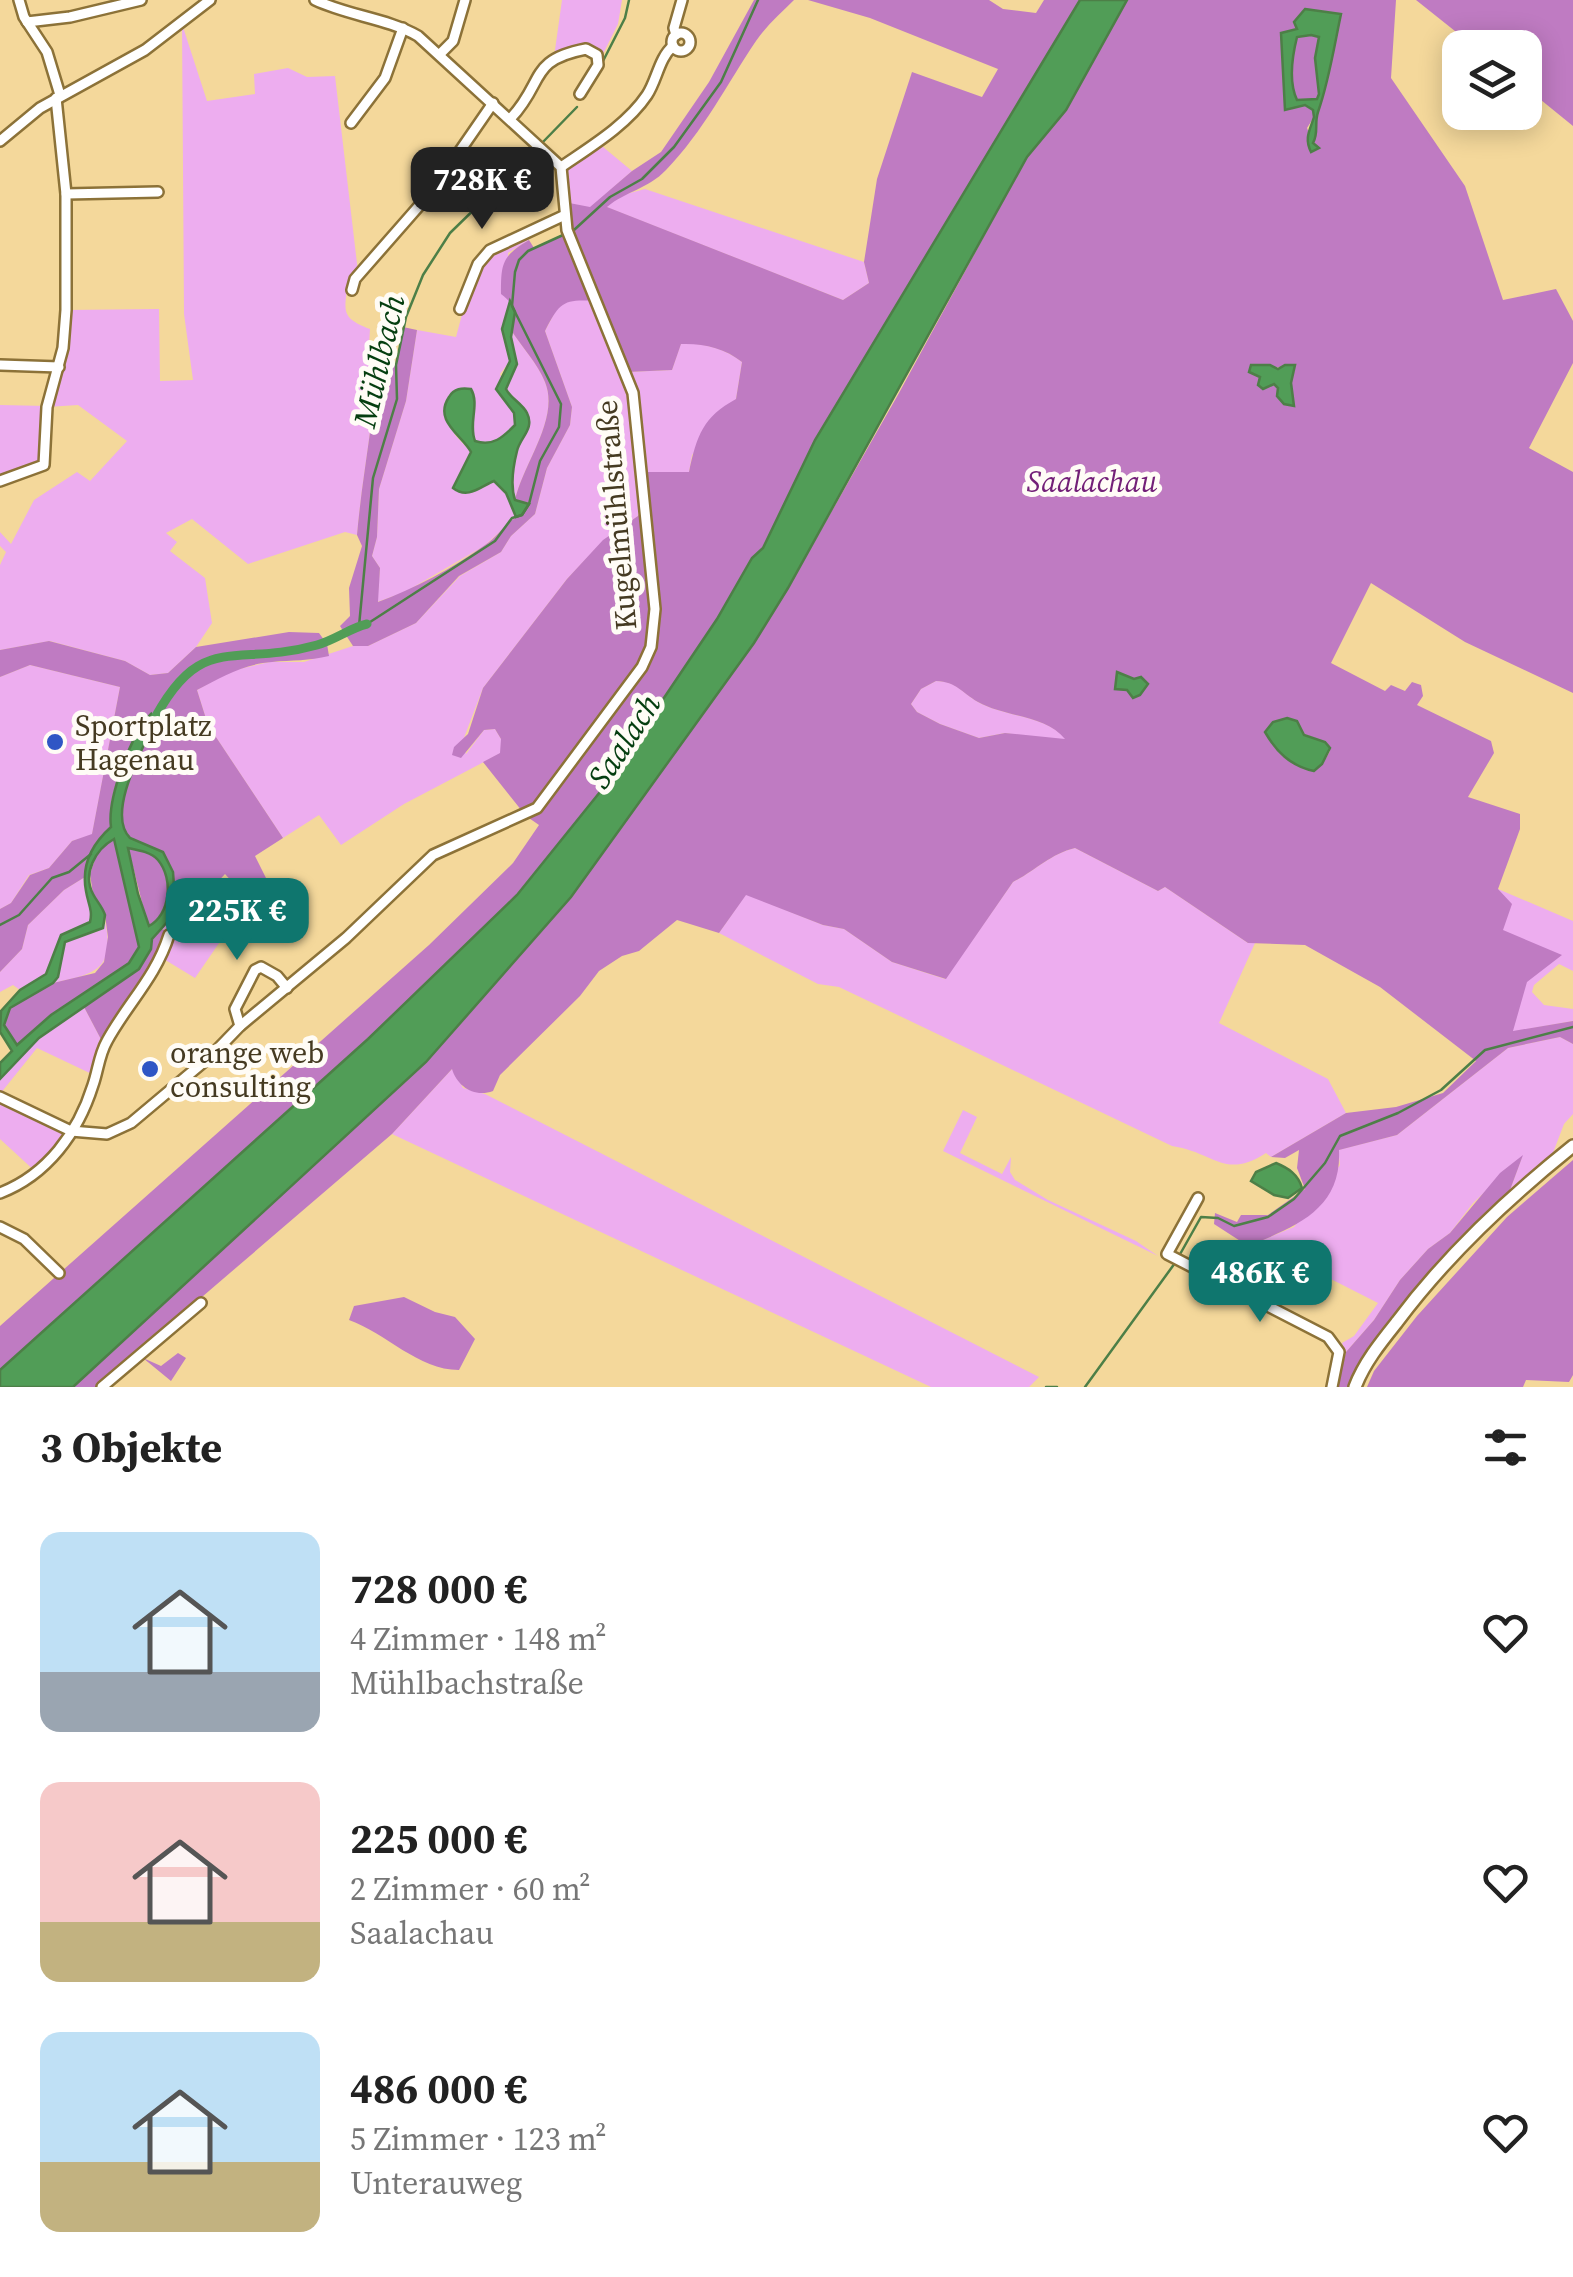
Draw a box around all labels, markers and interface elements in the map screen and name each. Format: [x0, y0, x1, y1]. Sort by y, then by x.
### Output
map controls [1442, 30, 1542, 130]
button: layers [1442, 30, 1542, 130]
pin: 728K € [401, 147, 563, 232]
text: 728K € [433, 157, 531, 201]
water label: Mühlbach [342, 290, 416, 433]
street label: Kugelmühlstraße [586, 398, 646, 632]
park label: Saalachau [1027, 461, 1157, 502]
water label: Saalach [577, 685, 671, 797]
place label: Sportplatz Hagenau [75, 705, 212, 780]
marker: Sportplatz Hagenau [44, 731, 66, 753]
pin: 225K € [156, 878, 318, 963]
text: 225K € [188, 888, 286, 932]
place label: orange web consulting [170, 1032, 324, 1107]
marker: orange web consulting [139, 1058, 161, 1080]
pin: 486K € [1179, 1240, 1341, 1325]
text: 486K € [1211, 1250, 1309, 1294]
text: 3 Objekte [40, 1418, 222, 1476]
icon: filters [1478, 1420, 1533, 1475]
text: 728 000 € [350, 1559, 527, 1617]
icon: home [120, 1572, 240, 1692]
icon: heart [1478, 1605, 1533, 1660]
text: 4 Zimmer · 148 m² [350, 1617, 607, 1661]
text: Mühlbachstraße [350, 1661, 584, 1705]
text: 225 000 € [350, 1809, 527, 1867]
icon: home [120, 1822, 240, 1942]
icon: heart [1478, 1855, 1533, 1910]
text: 2 Zimmer · 60 m² [350, 1867, 591, 1911]
text: Saalachau [350, 1911, 494, 1955]
text: 486 000 € [350, 2059, 527, 2117]
icon: home [120, 2072, 240, 2192]
icon: heart [1478, 2105, 1533, 2160]
text: 5 Zimmer · 123 m² [350, 2117, 607, 2161]
text: Unterauweg [350, 2161, 522, 2205]

